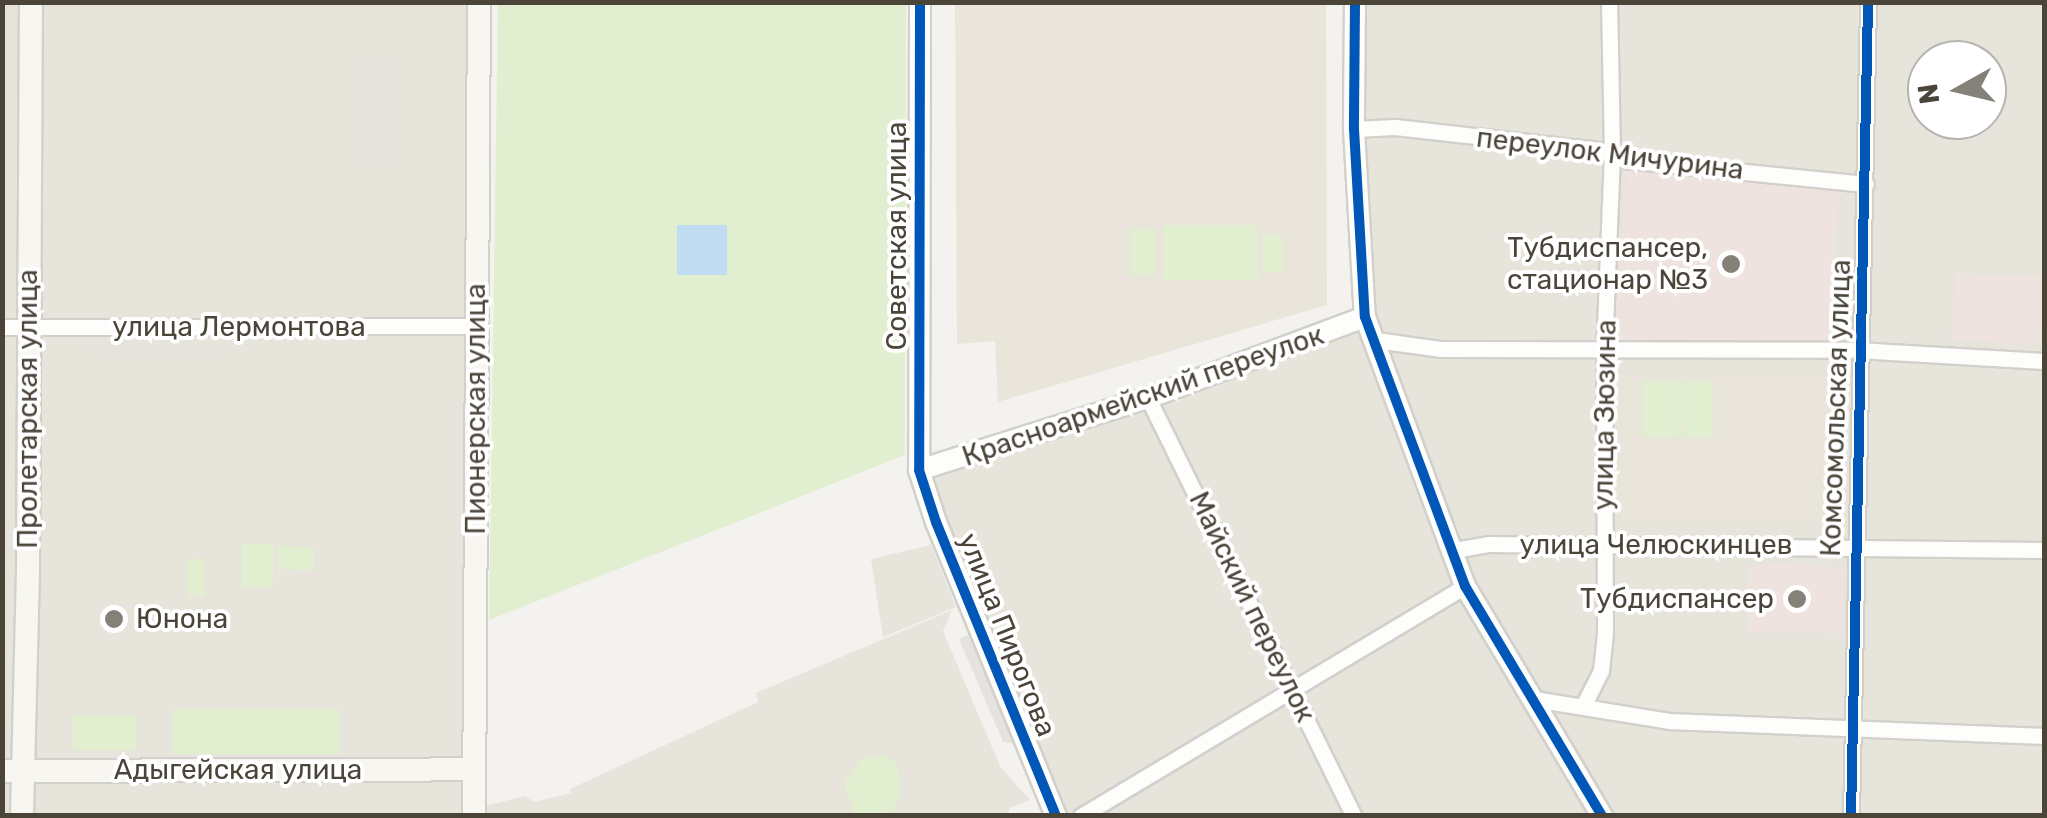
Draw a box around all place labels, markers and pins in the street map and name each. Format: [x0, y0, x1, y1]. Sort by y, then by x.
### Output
place label: Тубдиспансер, стационар №3 [1507, 231, 1708, 297]
marker: Тубдиспансер, стационар №3 [1718, 251, 1744, 277]
place label: Тубдиспансер [1580, 582, 1774, 616]
marker: Тубдиспансер [1784, 586, 1810, 612]
place label: Юнона [136, 602, 228, 636]
marker: Юнона [101, 606, 127, 632]

